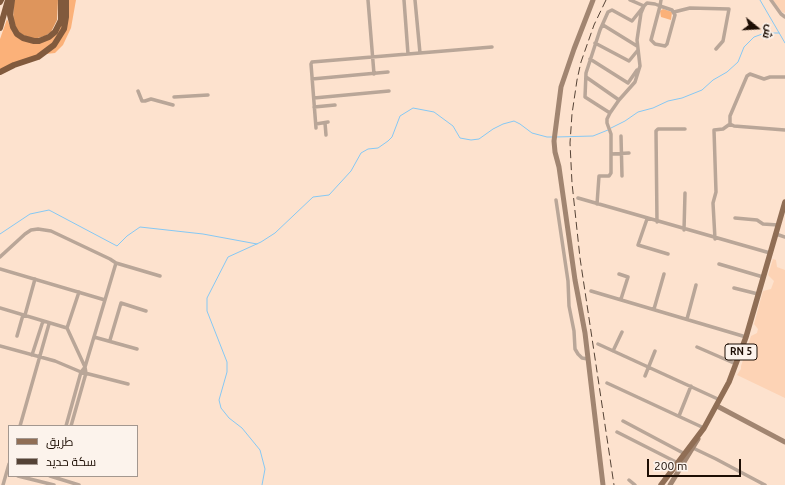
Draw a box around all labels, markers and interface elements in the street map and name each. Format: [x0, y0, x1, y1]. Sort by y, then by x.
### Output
north arrow [737, 8, 777, 48]
text: ش [761, 23, 776, 40]
road number: RN 5 [725, 344, 757, 360]
legend [8, 425, 138, 477]
text: طريق [46, 435, 73, 448]
scale bar [649, 451, 743, 477]
text: سكة حديد [46, 455, 96, 468]
text: 200 m [654, 459, 687, 472]

